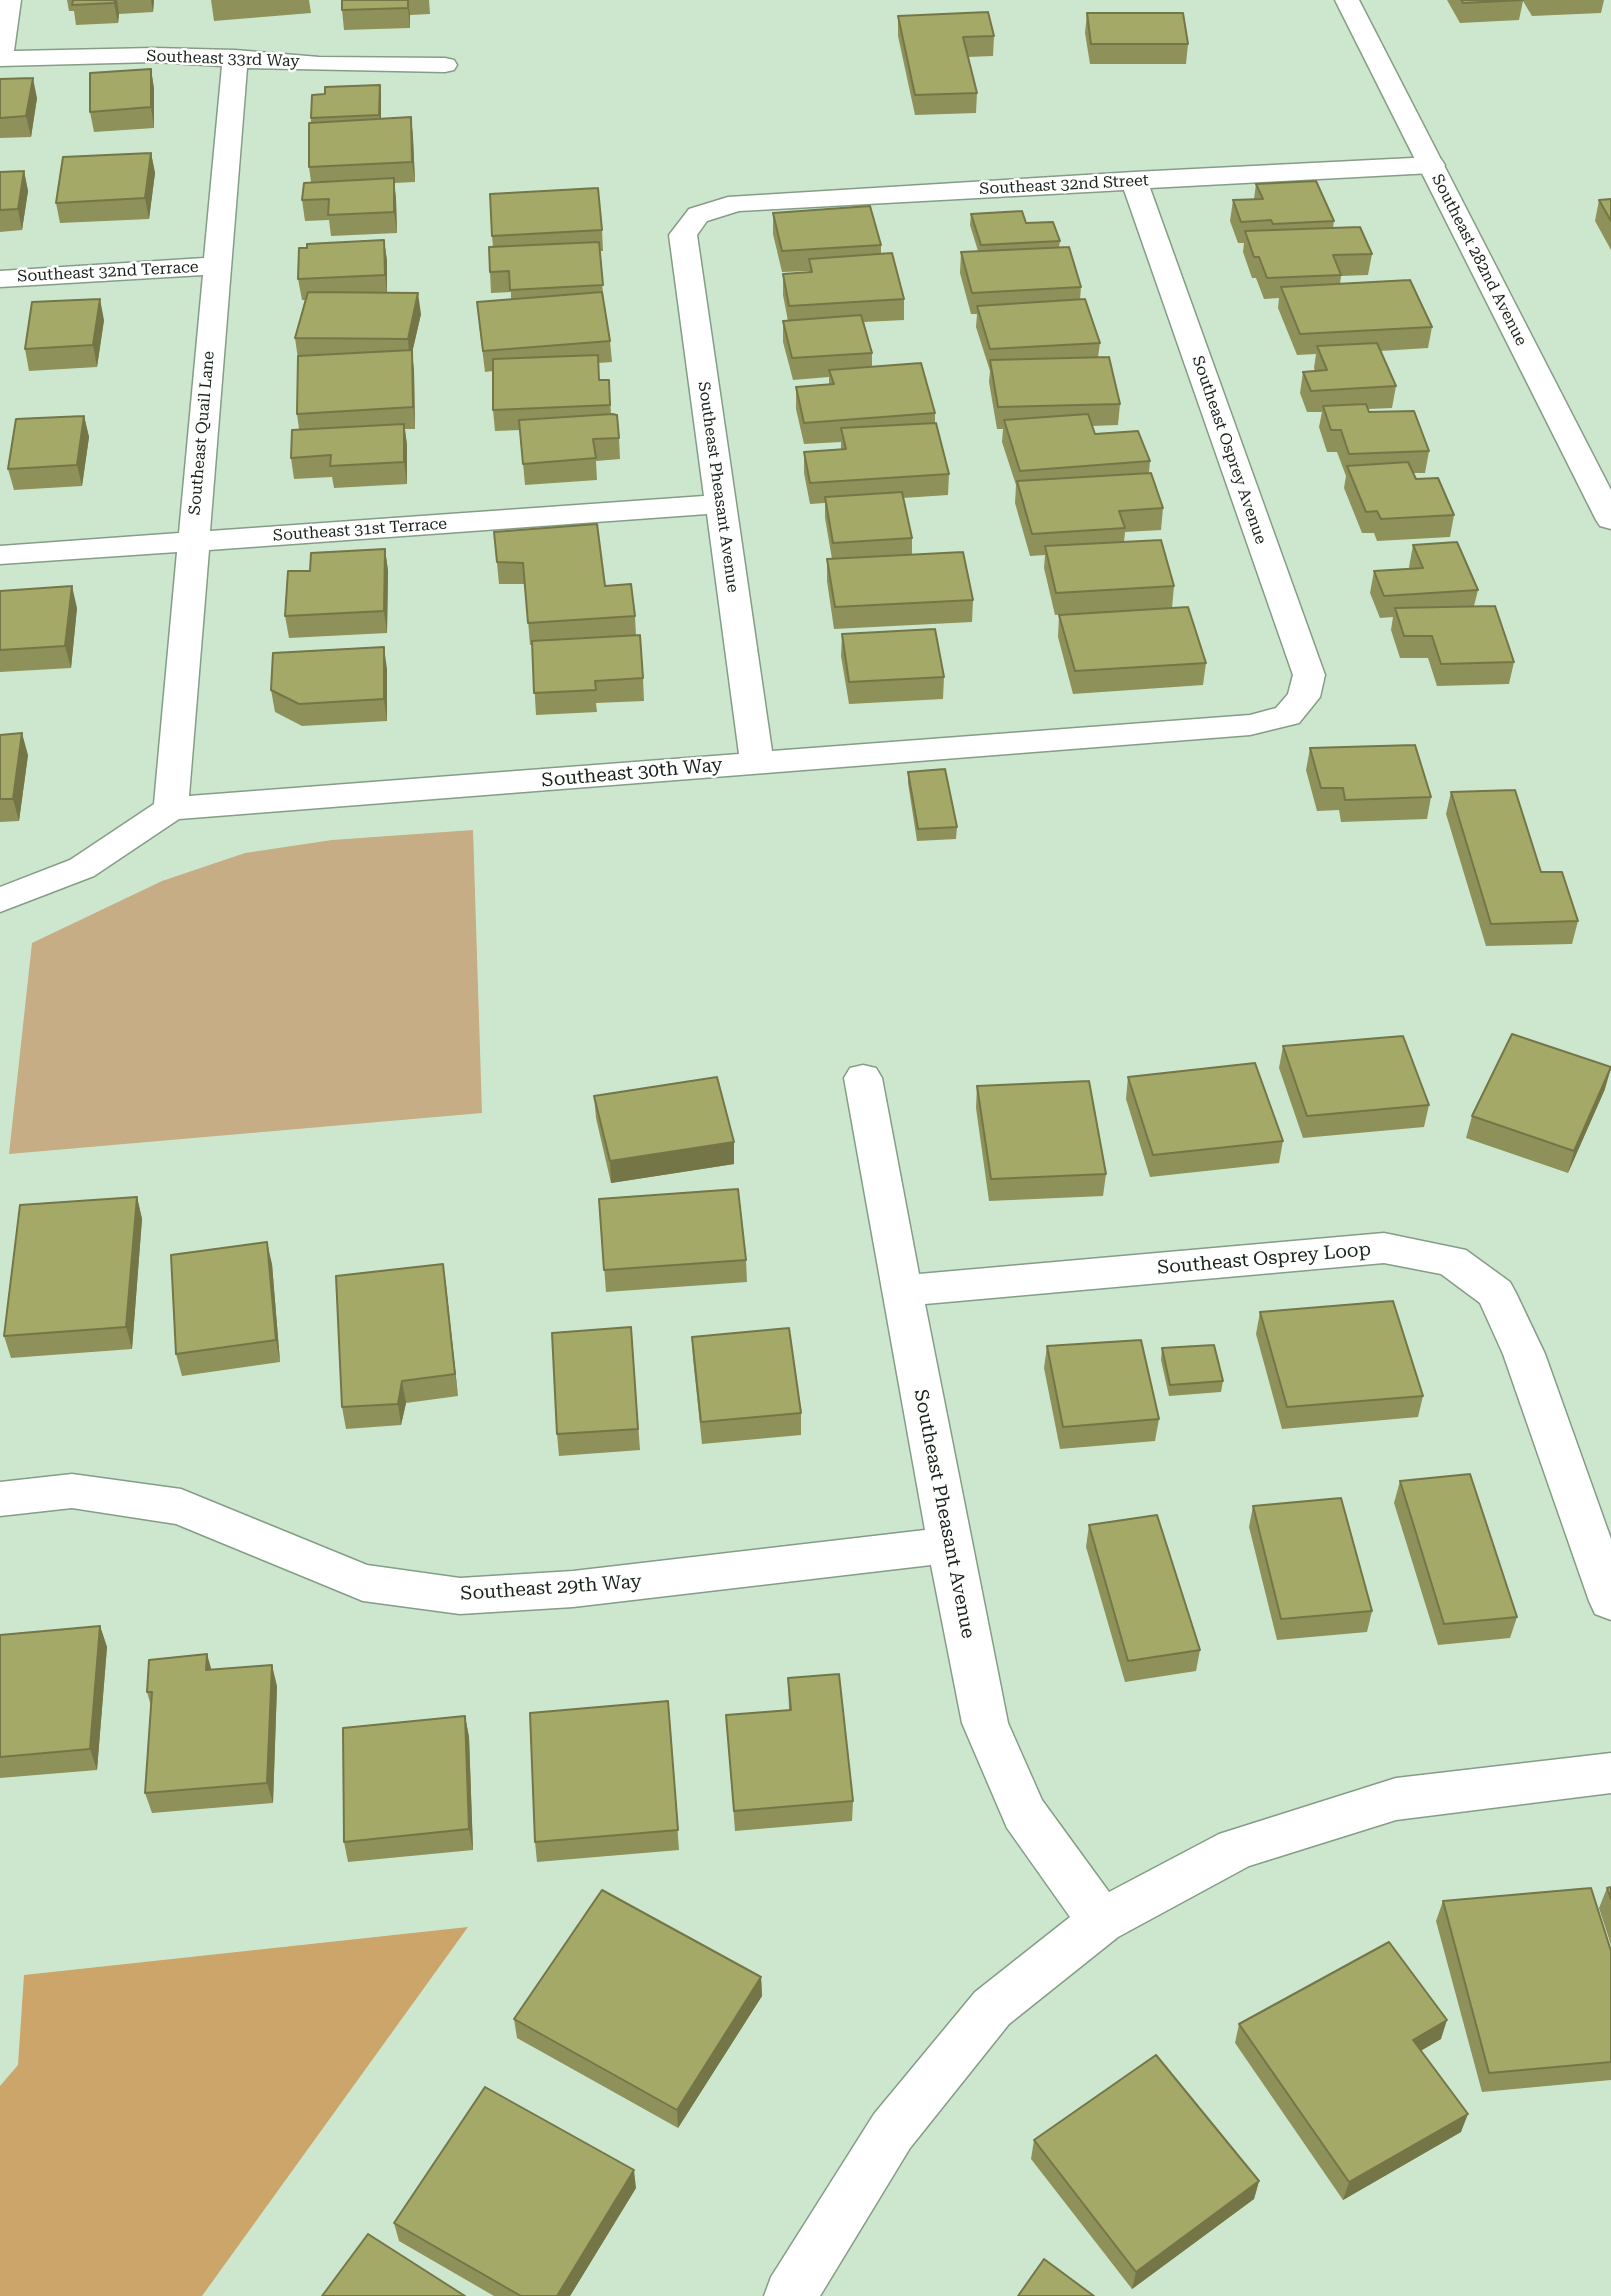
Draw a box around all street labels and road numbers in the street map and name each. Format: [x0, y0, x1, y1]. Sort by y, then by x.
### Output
street label: Southeast 33rd Way [146, 47, 300, 71]
street label: Southeast 32nd Street [979, 171, 1149, 199]
street label: Southeast 282nd Avenue [1427, 171, 1531, 349]
street label: Southeast 32nd Terrace [17, 258, 199, 286]
street label: Southeast Quail Lane [185, 350, 219, 516]
street label: Southeast Osprey Avenue [1188, 353, 1270, 547]
street label: Southeast Pheasant Avenue [694, 380, 742, 594]
street label: Southeast 31st Terrace [272, 514, 448, 546]
street label: Southeast 30th Way [541, 754, 723, 792]
street label: Southeast Osprey Loop [1156, 1238, 1372, 1280]
street label: Southeast Pheasant Avenue [909, 1388, 979, 1640]
street label: Southeast 29th Way [460, 1570, 642, 1606]

